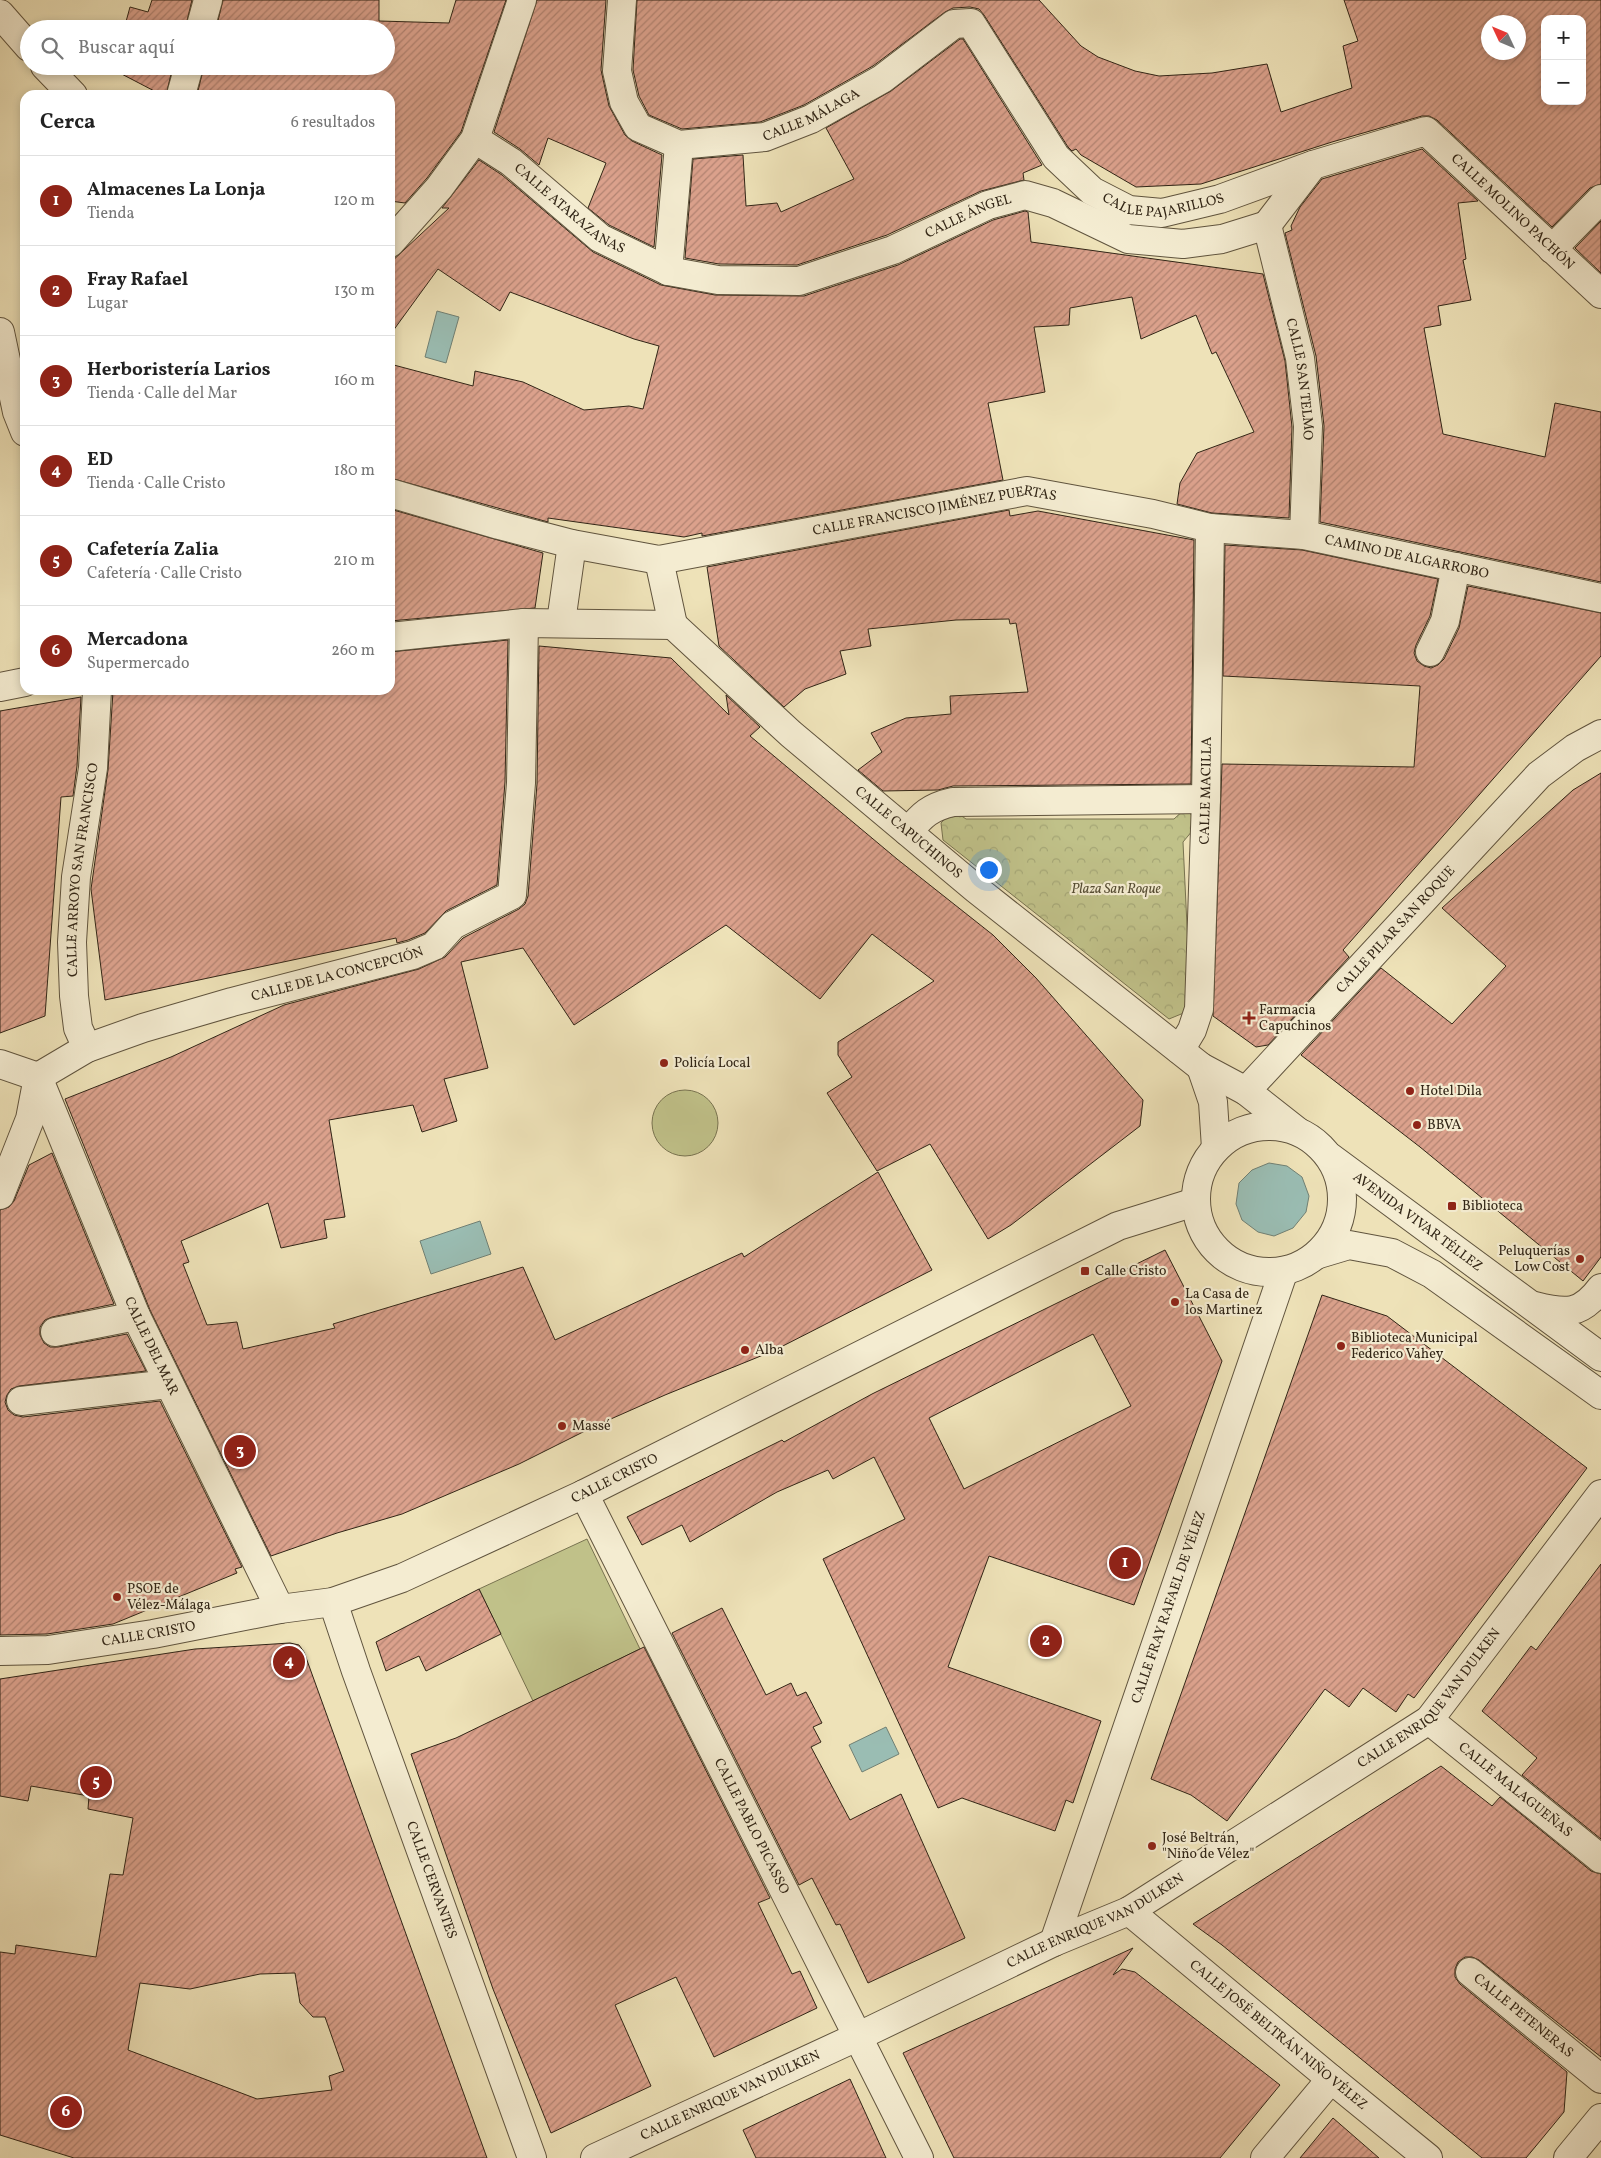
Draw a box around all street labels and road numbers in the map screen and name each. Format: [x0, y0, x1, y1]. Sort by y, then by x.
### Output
street label: CALLE MÁLAGA [760, 84, 863, 146]
street label: CALLE MOLINO PACHÓN [1447, 149, 1579, 274]
street label: CALLE ATARAZANAS [510, 159, 628, 258]
street label: CALLE PAJARILLOS [1099, 188, 1227, 223]
street label: CALLE ÁNGEL [922, 190, 1014, 243]
street label: CALLE SAN TELMO [1281, 316, 1318, 441]
street label: CALLE FRANCISCO JIMÉNEZ PUERTAS [811, 481, 1058, 541]
street label: CAMINO DE ALGARROBO [1323, 530, 1491, 583]
street label: CALLE MACILLA [1195, 736, 1216, 845]
street label: CALLE ARROYO SAN FRANCISCO [62, 762, 103, 977]
street label: CALLE CAPUCHINOS [851, 782, 966, 883]
street label: CALLE PILAR SAN ROQUE [1332, 862, 1460, 997]
street label: CALLE DE LA CONCEPCIÓN [249, 942, 427, 1006]
street label: AVENIDA VIVAR TÉLLEZ [1349, 1168, 1486, 1276]
street label: CALLE DEL MAR [120, 1294, 183, 1399]
street label: CALLE CRISTO [568, 1449, 661, 1508]
street label: CALLE FRAY RAFAEL DE VÉLEZ [1127, 1508, 1210, 1706]
street label: CALLE CRISTO [101, 1616, 197, 1651]
street label: CALLE ENRIQUE VAN DULKEN [1354, 1624, 1505, 1773]
street label: CALLE MALAGUEÑAS [1454, 1738, 1576, 1842]
street label: CALLE PABLO PICASSO [709, 1755, 794, 1897]
street label: CALLE CERVANTES [402, 1819, 462, 1941]
street label: CALLE ENRIQUE VAN DULKEN [1004, 1869, 1188, 1973]
street label: CALLE JOSÉ BELTRÁN NIÑO VÉLEZ [1185, 1956, 1371, 2114]
street label: CALLE PETENERAS [1469, 1969, 1578, 2062]
street label: CALLE ENRIQUE VAN DULKEN [637, 2046, 823, 2145]

